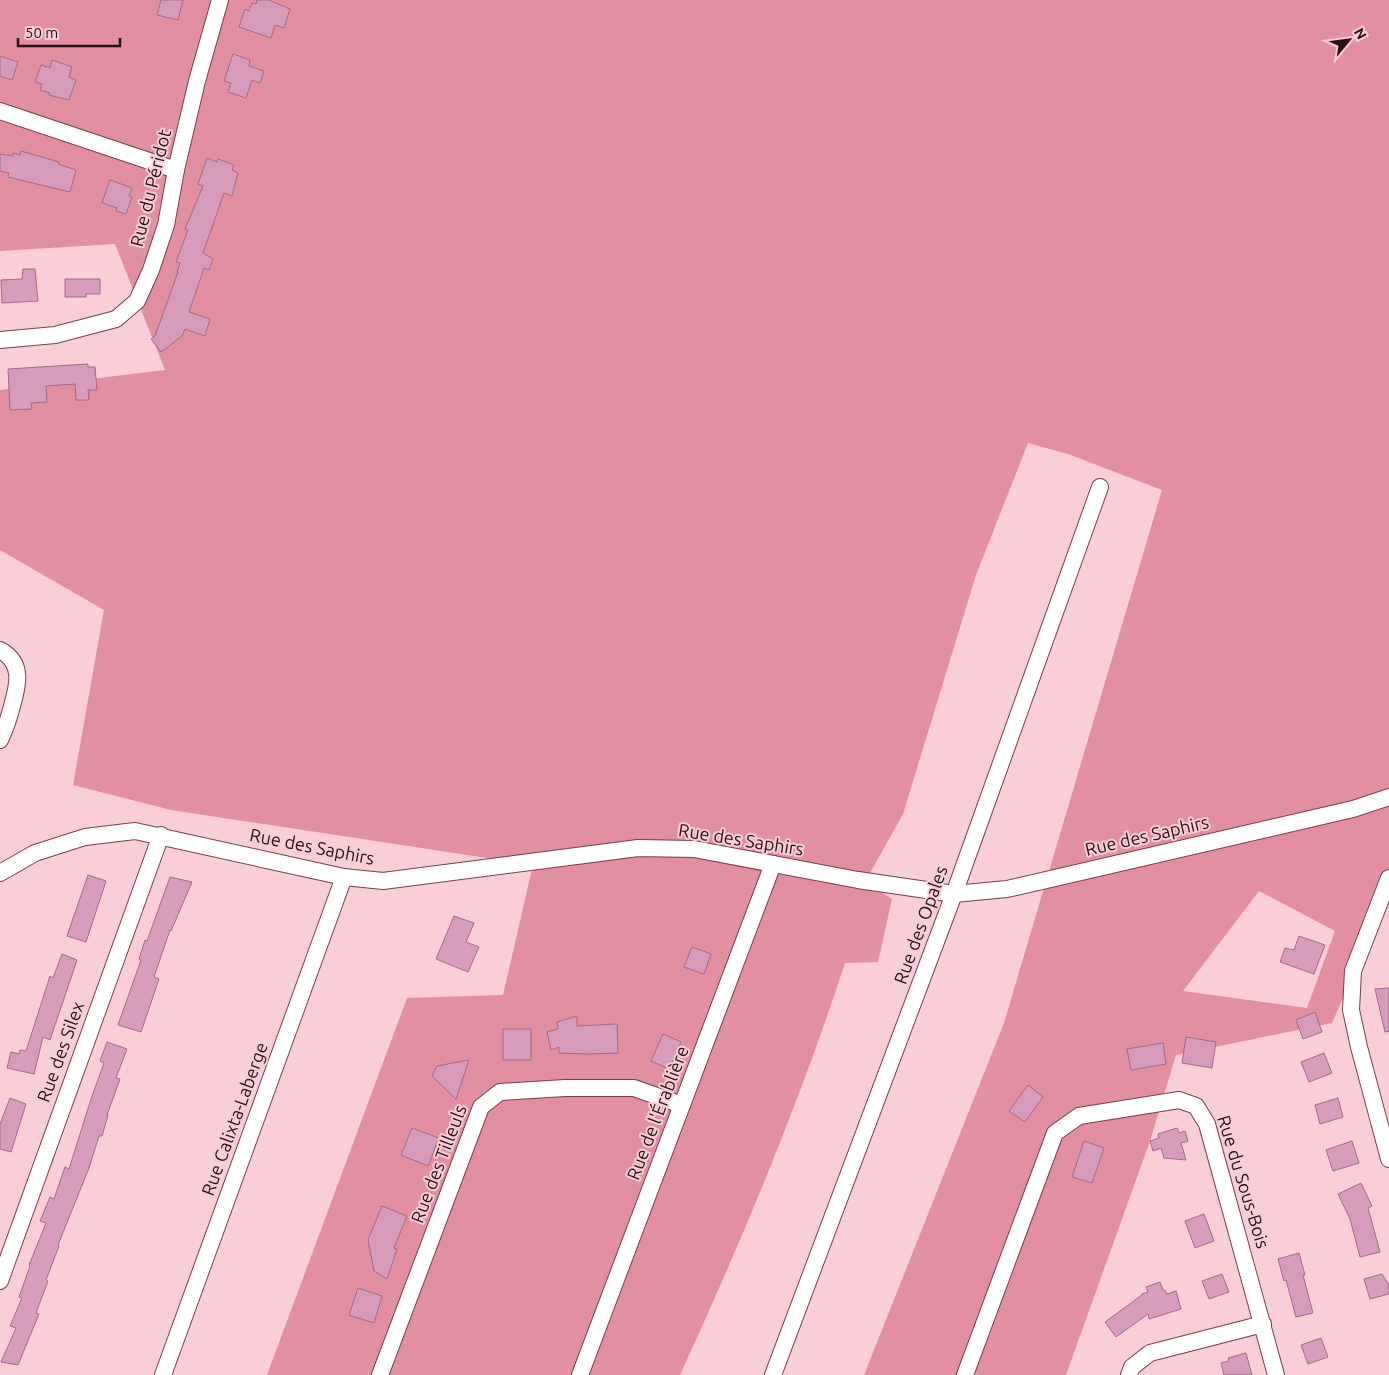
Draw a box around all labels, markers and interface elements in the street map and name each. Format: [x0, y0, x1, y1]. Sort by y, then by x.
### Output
scale bar [18, 15, 120, 47]
north arrow [1324, 15, 1374, 65]
text: 50 m [25, 24, 58, 41]
text: N [1351, 25, 1370, 42]
street label: Rue du Péridot [126, 127, 174, 248]
street label: Rue des Saphirs [1083, 811, 1211, 859]
street label: Rue des Saphirs [677, 819, 805, 859]
street label: Rue des Saphirs [248, 824, 376, 868]
street label: Rue des Opales [889, 863, 951, 986]
street label: Rue des Silex [33, 999, 87, 1105]
street label: Rue Calixta-Laberge [197, 1039, 271, 1198]
street label: Rue de l'Érablière [621, 1043, 692, 1182]
street label: Rue des Tilleuls [406, 1102, 470, 1226]
street label: Rue du Sous-Bois [1214, 1113, 1274, 1251]

